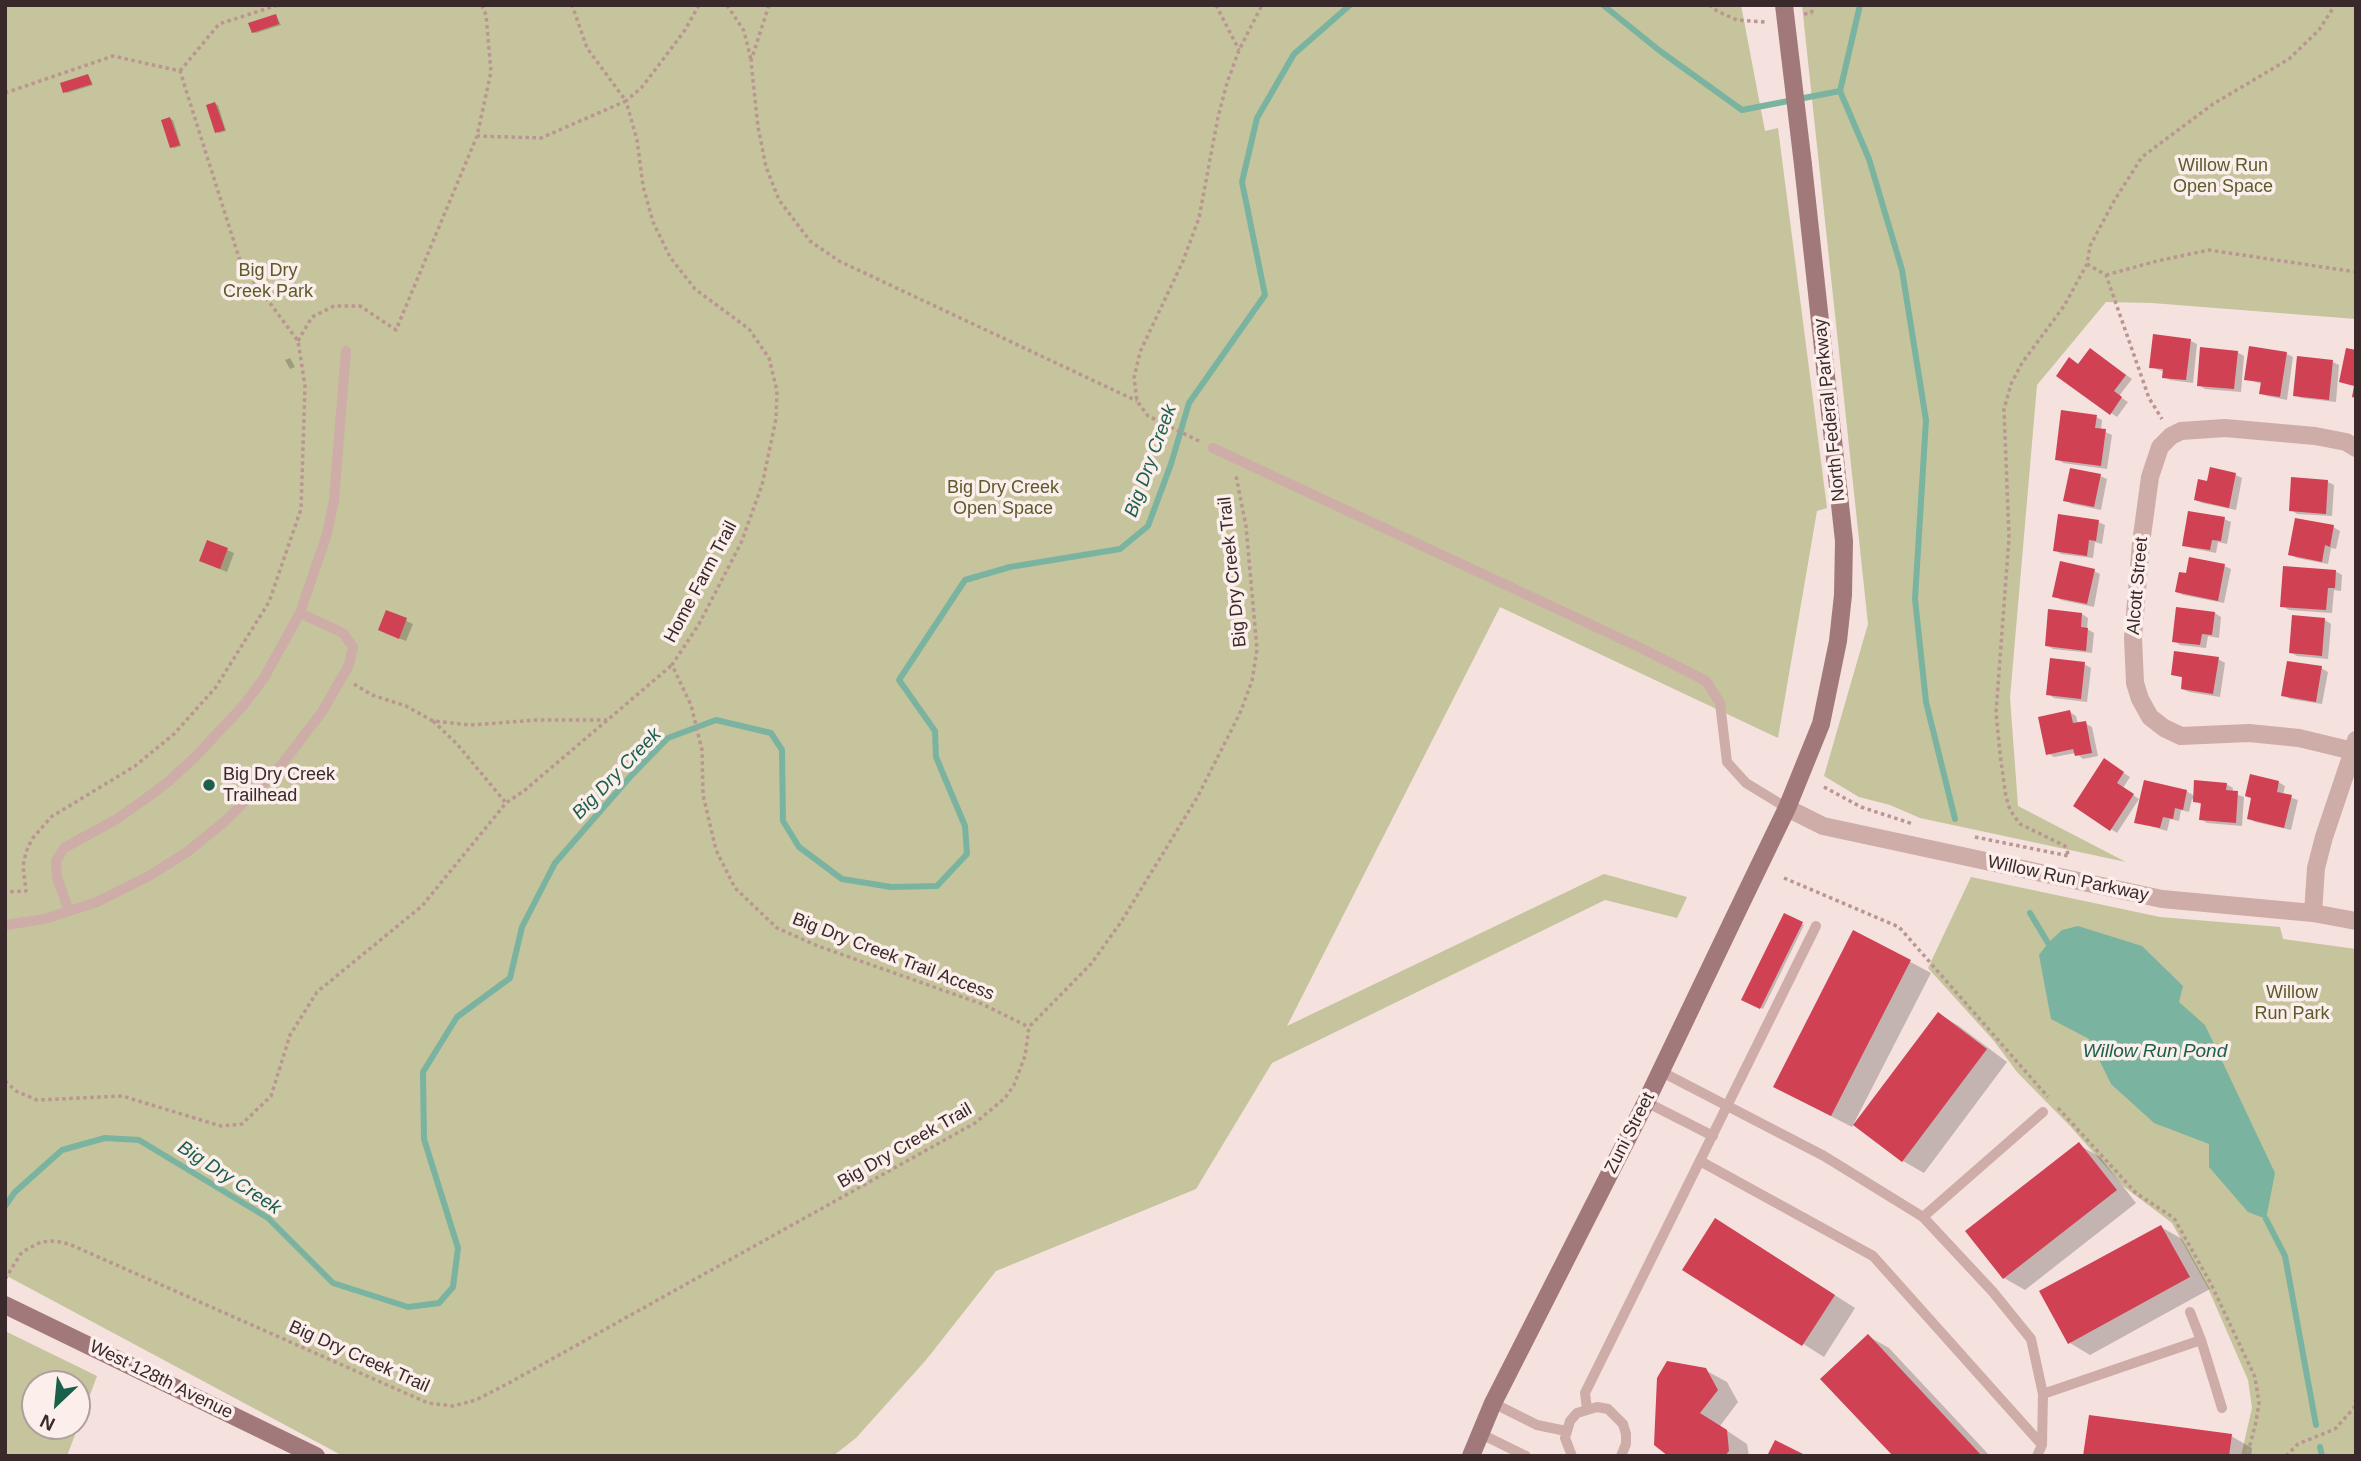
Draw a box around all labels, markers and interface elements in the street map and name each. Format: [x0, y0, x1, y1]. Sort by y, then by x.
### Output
park label: Willow Run Open Space [2173, 155, 2273, 198]
park label: Big Dry Creek Park [223, 260, 313, 302]
street label: North Federal Parkway [1810, 317, 1850, 503]
water label: Big Dry Creek [1120, 402, 1182, 520]
park label: Big Dry Creek Open Space [947, 477, 1059, 520]
street label: Big Dry Creek Trail [1214, 496, 1252, 648]
street label: Home Farm Trail [660, 518, 742, 646]
street label: Alcott Street [2123, 536, 2153, 636]
water label: Big Dry Creek [568, 724, 666, 824]
place label: Big Dry Creek Trailhead [223, 764, 335, 806]
marker: Big Dry Creek Trailhead [201, 777, 217, 793]
street label: Willow Run Parkway [1986, 851, 2150, 907]
street label: Big Dry Creek Trail Access [789, 909, 997, 1005]
park label: Willow Run Park [2254, 982, 2330, 1024]
water label: Willow Run Pond [2083, 1041, 2227, 1063]
street label: Zuni Street [1600, 1089, 1660, 1177]
street label: Big Dry Creek Trail [834, 1099, 976, 1193]
water label: Big Dry Creek [173, 1136, 285, 1220]
street label: Big Dry Creek Trail [285, 1316, 433, 1398]
street label: West 128th Avenue [86, 1336, 236, 1424]
north arrow [21, 1370, 91, 1440]
text: N [37, 1410, 58, 1435]

